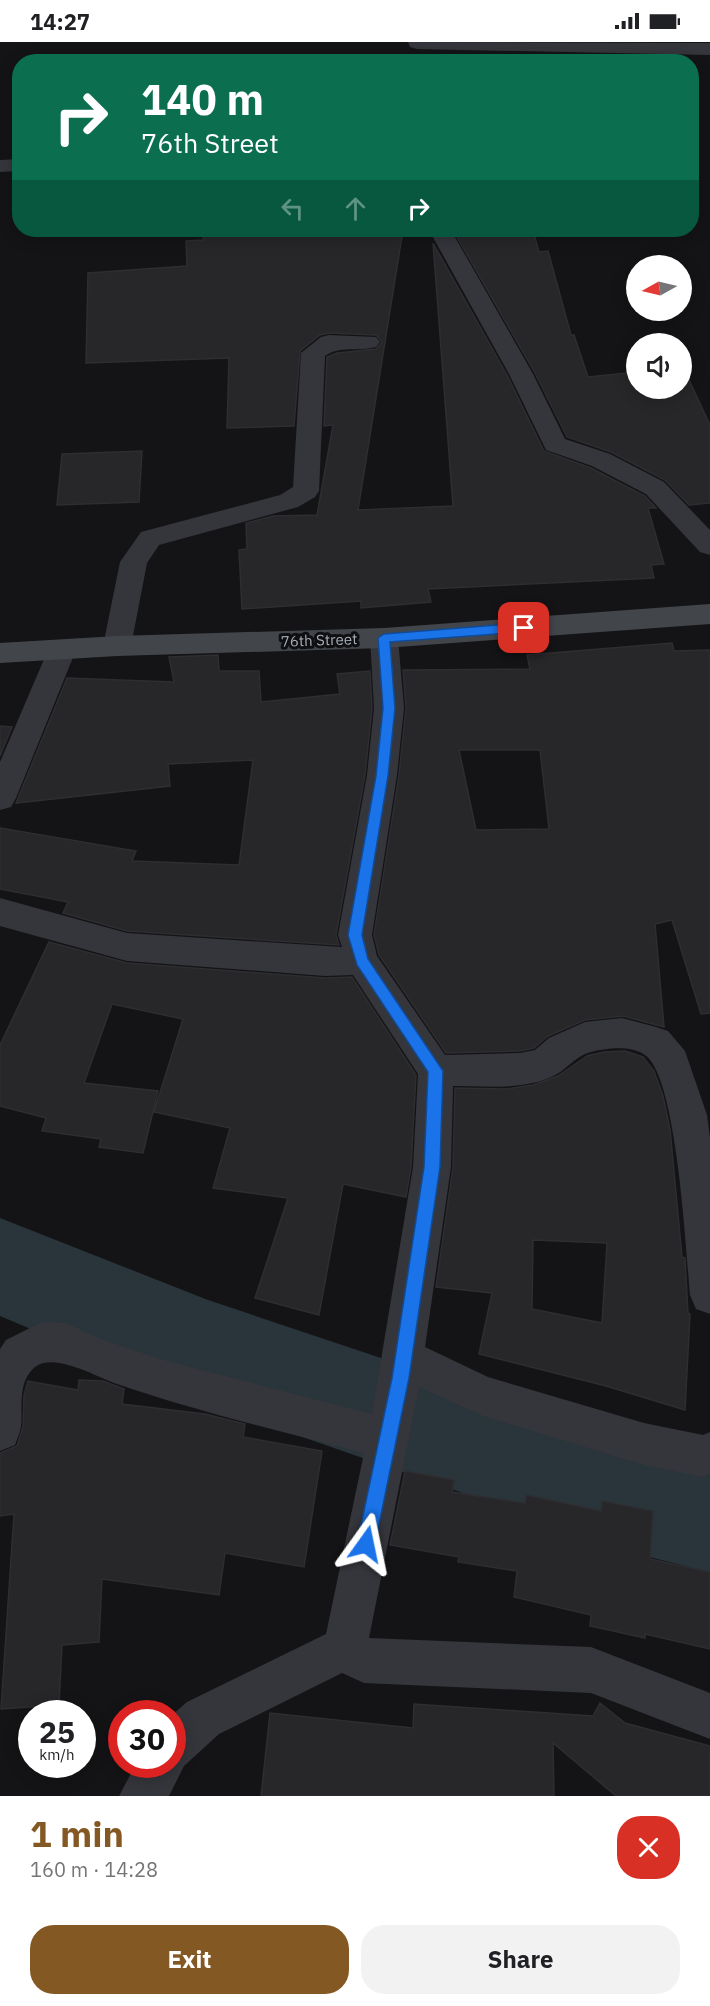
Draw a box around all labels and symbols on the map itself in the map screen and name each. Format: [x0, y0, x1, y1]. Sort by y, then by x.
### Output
north arrow [626, 255, 692, 321]
pin [498, 602, 549, 653]
street label: 76th Street [280, 629, 358, 651]
position arrow [334, 1512, 398, 1576]
speed limit sign: 30 [108, 1700, 186, 1778]

